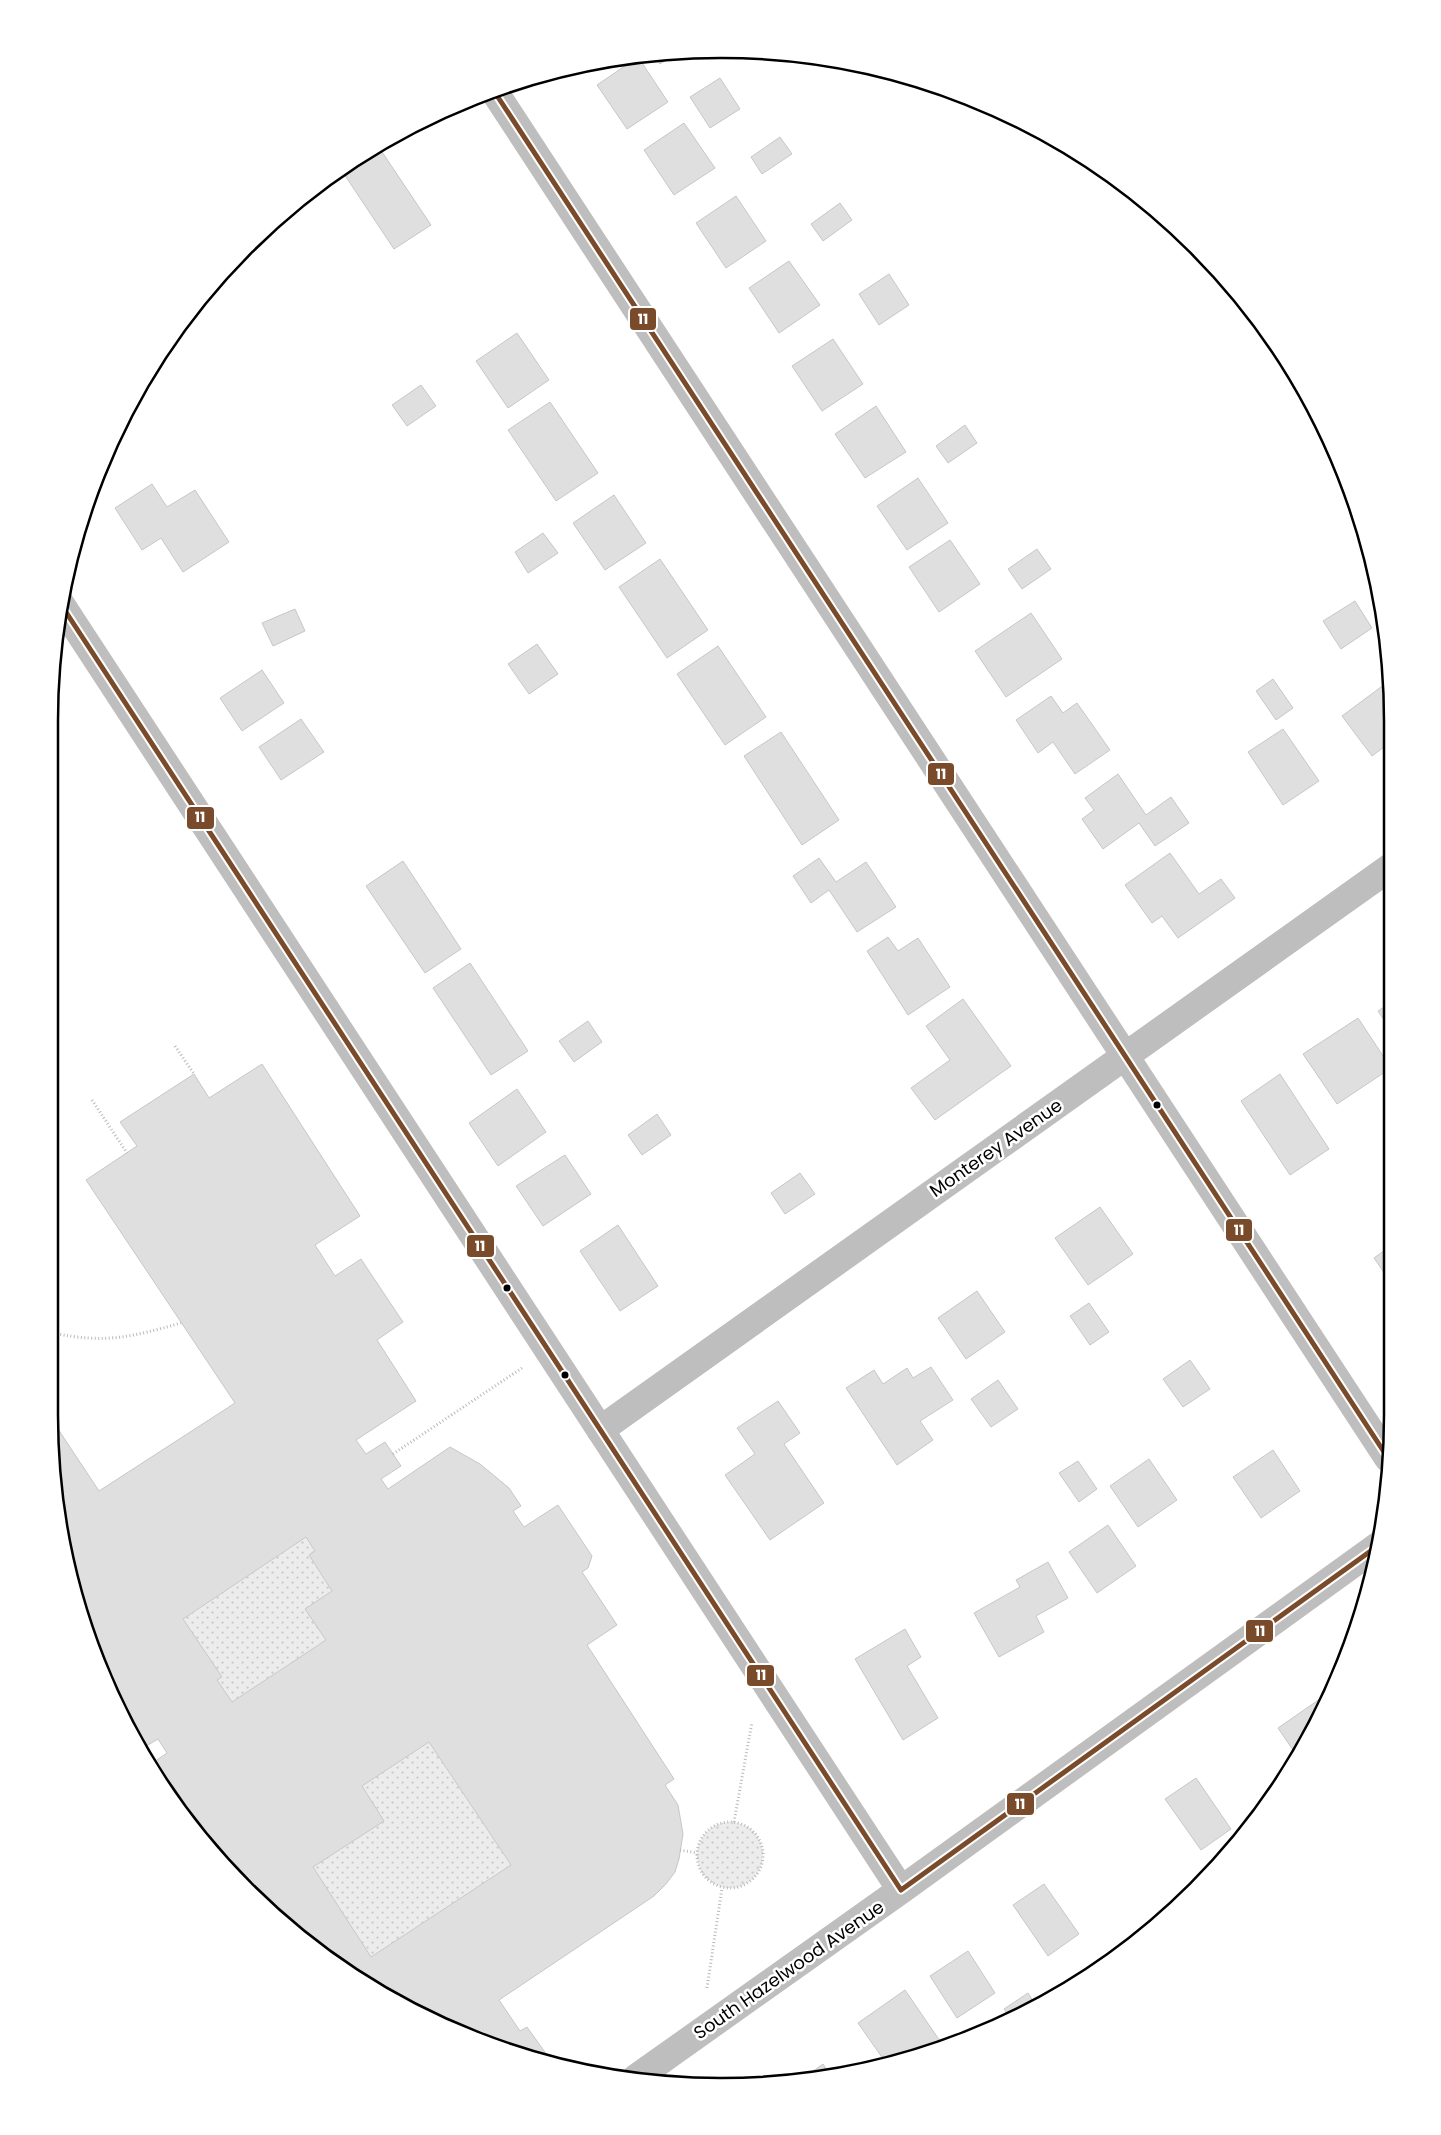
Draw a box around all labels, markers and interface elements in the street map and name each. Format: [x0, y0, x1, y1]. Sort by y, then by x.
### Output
line badge: 11 [629, 307, 657, 331]
text: 11 [638, 309, 648, 329]
line badge: 11 [927, 762, 955, 786]
text: 11 [936, 764, 946, 784]
line badge: 11 [186, 806, 215, 830]
text: 11 [195, 807, 205, 827]
street label: Monterey Avenue [924, 1092, 1067, 1203]
unlabelled marker [1152, 1100, 1162, 1110]
line badge: 11 [1225, 1218, 1253, 1242]
text: 11 [1234, 1220, 1244, 1240]
line badge: 11 [466, 1234, 495, 1258]
text: 11 [475, 1236, 485, 1256]
unlabelled marker [502, 1283, 512, 1293]
unlabelled marker [560, 1370, 570, 1380]
line badge: 11 [1245, 1619, 1274, 1643]
text: 11 [1255, 1621, 1265, 1641]
line badge: 11 [746, 1664, 775, 1687]
text: 11 [756, 1665, 766, 1685]
line badge: 11 [1006, 1792, 1035, 1816]
text: 11 [1015, 1794, 1025, 1814]
street label: South Hazelwood Avenue [688, 1894, 889, 2045]

